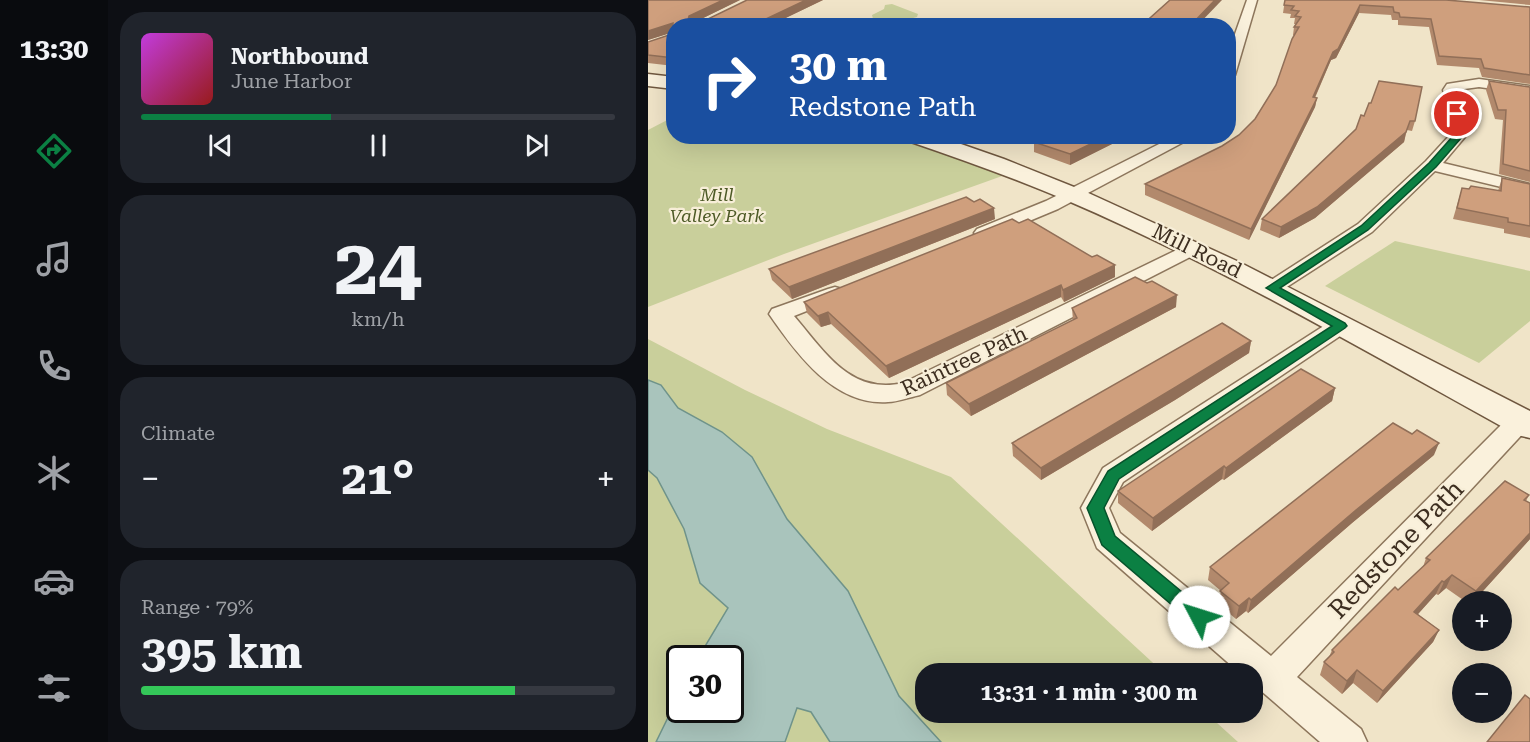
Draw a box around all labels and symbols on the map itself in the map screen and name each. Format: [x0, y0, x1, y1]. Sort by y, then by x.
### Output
pin [1431, 88, 1482, 139]
park label: Mill Valley Park [670, 184, 764, 226]
street label: Mill Road [1148, 219, 1246, 283]
street label: Raintree Path [897, 321, 1031, 401]
street label: Redstone Path [1323, 474, 1470, 624]
position arrow [1167, 585, 1231, 649]
speed limit sign: 30 [666, 645, 744, 723]

